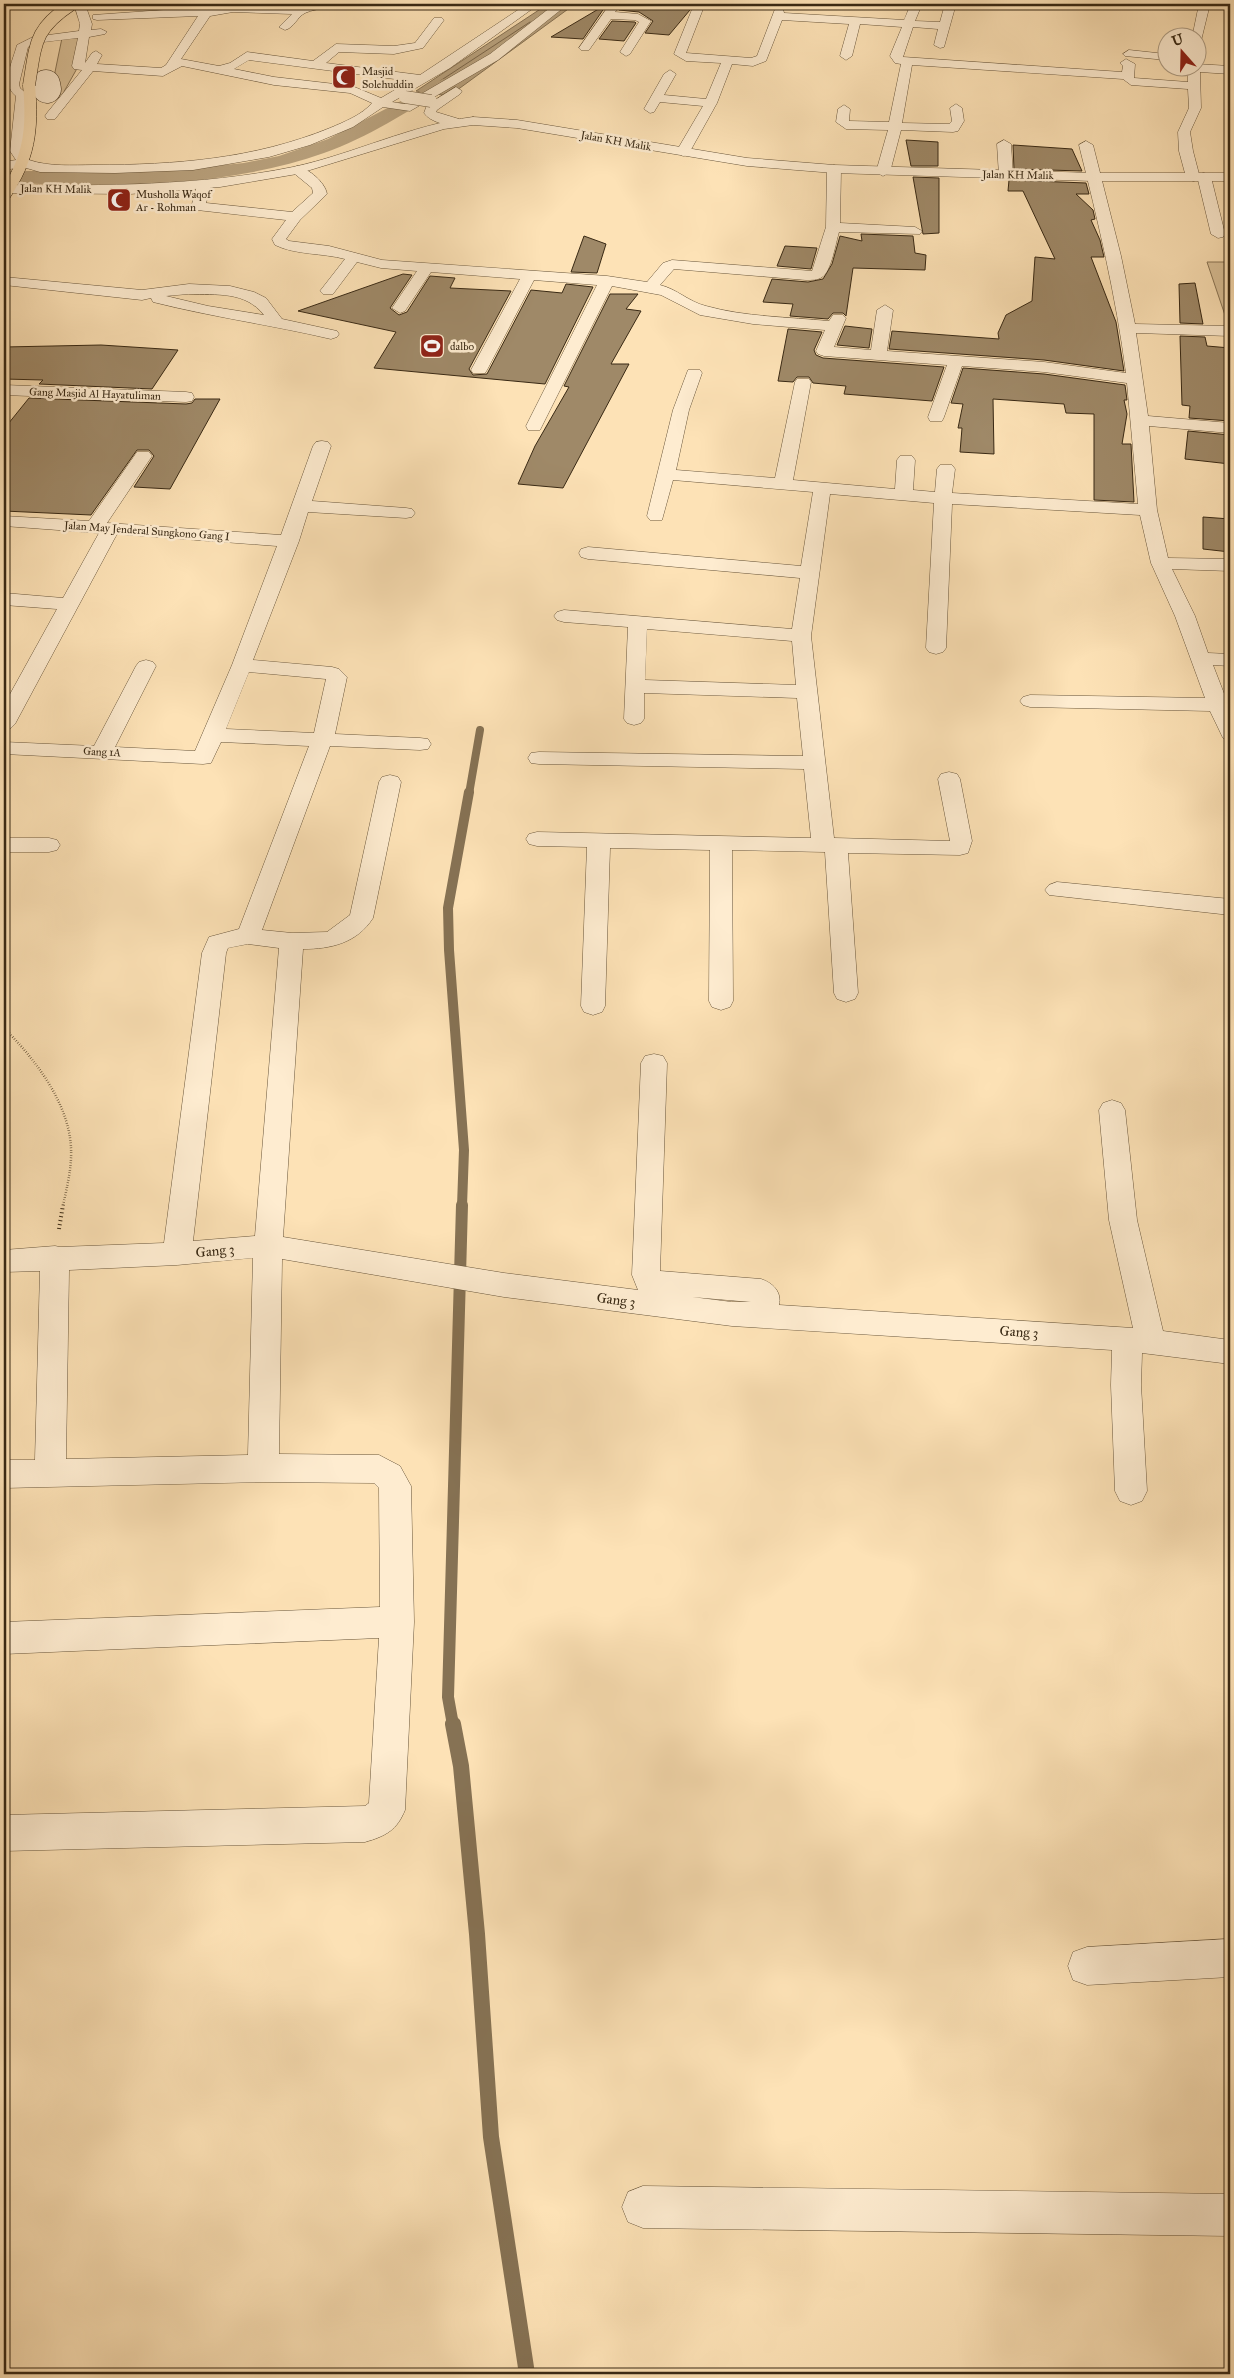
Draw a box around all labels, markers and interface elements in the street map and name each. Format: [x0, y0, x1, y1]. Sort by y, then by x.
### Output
north arrow [1156, 28, 1206, 78]
text: U [1170, 30, 1187, 50]
mosque icon: Masjid Solehuddin [331, 64, 357, 90]
place label: Masjid Solehuddin [362, 65, 413, 91]
street label: Jalan KH Malik [578, 128, 653, 155]
street label: Jalan KH Malik [981, 168, 1055, 183]
street label: Jalan KH Malik [19, 182, 93, 197]
mosque icon: Musholla Waqof Ar - Rohman [106, 187, 132, 213]
place label: Musholla Waqof Ar - Rohman [135, 188, 213, 214]
sports icon: dalbo [419, 333, 445, 359]
place label: dalbo [450, 340, 474, 353]
street label: Gang Masjid Al Hayatuliman [29, 385, 161, 403]
street label: Jalan May Jenderal Sungkono Gang I [63, 519, 230, 544]
street label: Gang 1A [83, 745, 122, 760]
street label: Gang 3 [195, 1241, 235, 1261]
street label: Gang 3 [596, 1289, 636, 1311]
street label: Gang 3 [999, 1322, 1039, 1342]

